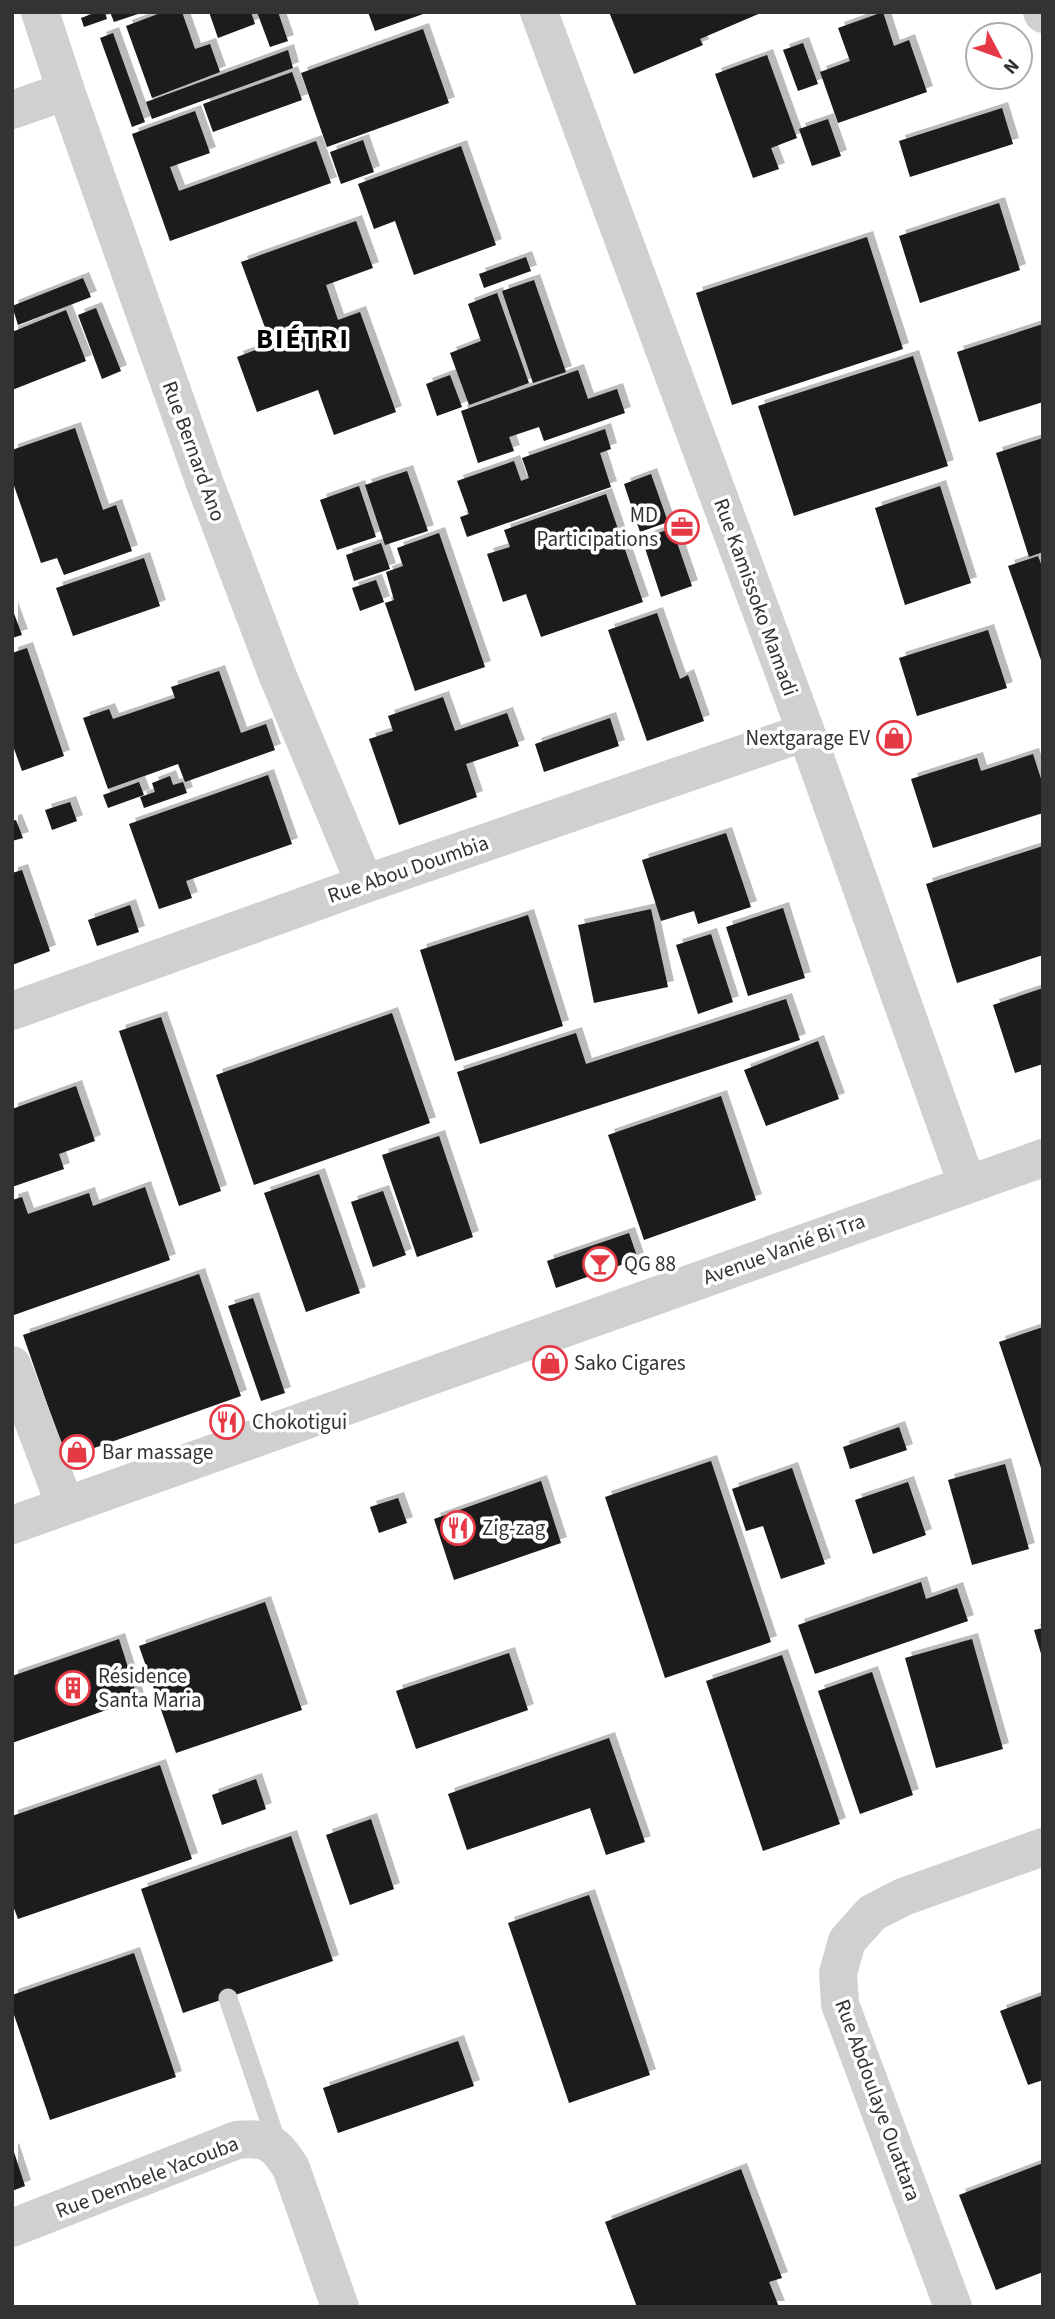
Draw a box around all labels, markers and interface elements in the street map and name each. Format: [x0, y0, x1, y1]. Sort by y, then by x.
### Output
north arrow [964, 21, 1034, 91]
text: N [996, 53, 1025, 80]
district label: BIÉTRI [256, 319, 350, 359]
street label: Rue Bernard Ano [155, 377, 233, 525]
street label: Rue Kamissoko Mamadi [706, 494, 806, 700]
place label: MD Participations [537, 500, 658, 554]
office icon: MD Participations [663, 508, 701, 546]
shop icon: Nextgarage EV [875, 719, 913, 757]
place label: Nextgarage EV [745, 723, 870, 753]
street label: Rue Abou Doumbia [323, 827, 493, 911]
street label: Avenue Vanié Bi Tra [699, 1206, 869, 1292]
bar icon: QG 88 [581, 1245, 619, 1283]
place label: QG 88 [624, 1249, 676, 1279]
shop icon: Sako Cigares [531, 1344, 569, 1382]
place label: Sako Cigares [574, 1348, 686, 1378]
restaurant icon: Chokotigui [208, 1403, 246, 1441]
place label: Chokotigui [252, 1407, 347, 1437]
shop icon: Bar massage [58, 1433, 96, 1471]
place label: Bar massage [102, 1437, 213, 1467]
restaurant icon: Zig-zag [439, 1509, 477, 1547]
place label: Zig-zag [482, 1513, 546, 1543]
place label: Résidence Santa Maria [98, 1661, 202, 1715]
building icon: Résidence Santa Maria [54, 1669, 92, 1707]
street label: Rue Abdoulaye Ouattara [828, 1995, 928, 2205]
street label: Rue Dembele Yacouba [51, 2128, 243, 2226]

